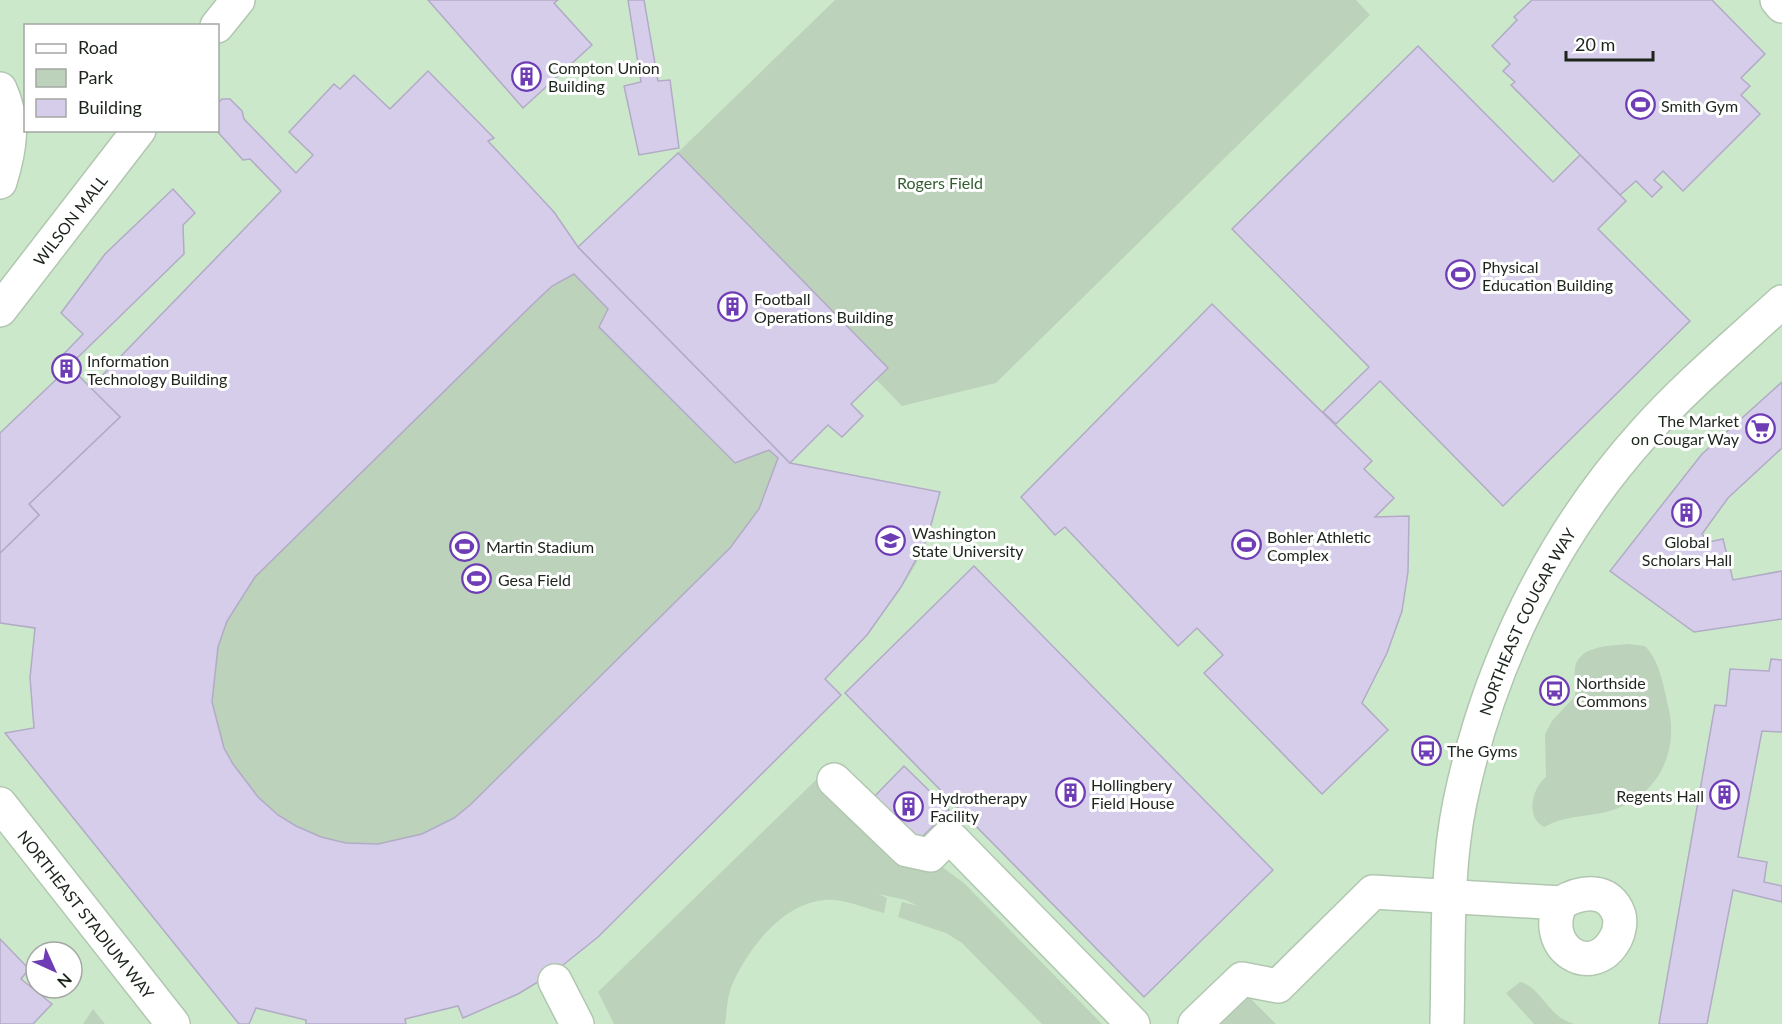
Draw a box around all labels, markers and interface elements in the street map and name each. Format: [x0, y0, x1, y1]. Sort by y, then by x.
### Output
legend [24, 24, 219, 132]
scale bar [1566, 24, 1653, 62]
text: 20 m [1575, 33, 1615, 55]
text: Road [78, 36, 118, 58]
place label: Compton Union Building [548, 58, 660, 95]
building icon: Compton Union Building [511, 60, 543, 92]
text: Park [78, 66, 114, 88]
sports icon: Smith Gym [1624, 89, 1656, 121]
text: Building [78, 96, 142, 118]
place label: Smith Gym [1661, 96, 1738, 115]
street label: WILSON MALL [29, 171, 111, 269]
park label: Rogers Field [897, 173, 983, 192]
place label: Physical Education Building [1482, 257, 1613, 294]
sports icon: Physical Education Building [1445, 259, 1477, 291]
place label: Football Operations Building [754, 289, 893, 326]
building icon: Football Operations Building [717, 291, 749, 323]
place label: Information Technology Building [87, 351, 227, 388]
building icon: Information Technology Building [50, 353, 82, 385]
place label: The Market on Cougar Way [1631, 411, 1740, 448]
supermarket icon: The Market on Cougar Way [1744, 413, 1776, 445]
building icon: Global Scholars Hall [1671, 497, 1703, 529]
place label: Washington State University [912, 523, 1024, 560]
street label: NORTHEAST COUGAR WAY [1474, 524, 1579, 717]
school or university icon: Washington State University [875, 525, 907, 557]
place label: Bohler Athletic Complex [1267, 527, 1372, 564]
sports icon: Bohler Athletic Complex [1230, 529, 1262, 561]
sports icon: Martin Stadium [449, 530, 481, 562]
place label: Global Scholars Hall [1642, 532, 1732, 569]
place label: Martin Stadium [486, 537, 594, 556]
sports icon: Gesa Field [461, 563, 493, 595]
place label: Gesa Field [498, 570, 571, 589]
place label: Northside Commons [1576, 673, 1647, 710]
bus stop icon: Northside Commons [1539, 675, 1571, 707]
bus stop icon: The Gyms [1410, 734, 1442, 766]
place label: The Gyms [1447, 741, 1518, 760]
place label: Hollingbery Field House [1091, 775, 1174, 812]
building icon: Hollingbery Field House [1054, 777, 1086, 809]
building icon: Regents Hall [1709, 779, 1741, 811]
place label: Regents Hall [1616, 786, 1704, 805]
place label: Hydrotherapy Facility [930, 788, 1028, 825]
building icon: Hydrotherapy Facility [893, 790, 925, 822]
street label: NORTHEAST STADIUM WAY [14, 826, 158, 1002]
north arrow [24, 940, 84, 1000]

